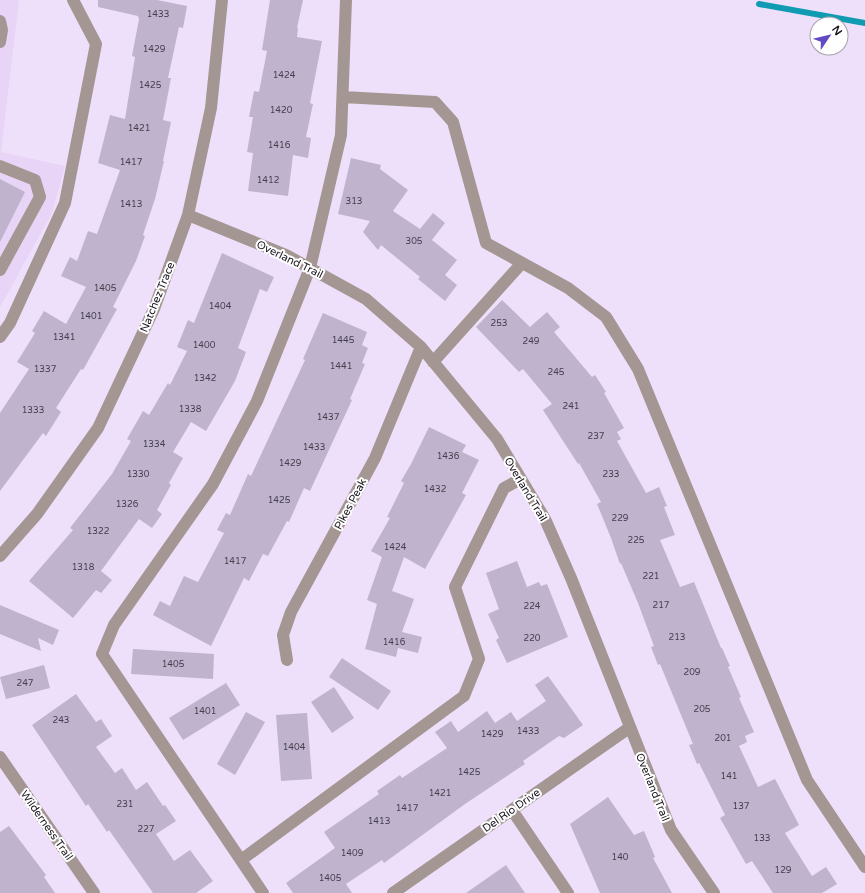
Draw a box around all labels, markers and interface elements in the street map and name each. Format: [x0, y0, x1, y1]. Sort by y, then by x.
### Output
house number: 1433 [147, 9, 169, 20]
north arrow [809, 16, 849, 56]
text: N [829, 23, 845, 38]
house number: 1429 [143, 44, 166, 55]
house number: 1424 [273, 70, 296, 81]
house number: 1425 [139, 80, 162, 91]
house number: 1420 [270, 105, 293, 116]
house number: 1421 [128, 123, 150, 134]
house number: 1416 [268, 140, 291, 151]
house number: 1417 [120, 157, 143, 168]
house number: 1412 [257, 175, 279, 186]
house number: 313 [346, 196, 362, 207]
house number: 1413 [120, 199, 142, 210]
house number: 305 [406, 236, 423, 247]
street label: Overland Trail [254, 238, 325, 281]
street label: Natchez Trace [137, 260, 177, 334]
house number: 1405 [94, 283, 117, 294]
house number: 1404 [209, 301, 232, 312]
house number: 1401 [80, 311, 102, 322]
house number: 253 [491, 318, 507, 329]
house number: 1341 [53, 332, 75, 343]
house number: 1445 [332, 335, 355, 346]
house number: 249 [523, 336, 540, 347]
house number: 1400 [193, 340, 216, 351]
house number: 1441 [330, 361, 352, 372]
house number: 1337 [34, 364, 57, 375]
house number: 245 [548, 367, 565, 378]
house number: 1342 [194, 373, 216, 384]
house number: 241 [563, 401, 579, 412]
house number: 1338 [179, 404, 202, 415]
house number: 1333 [22, 405, 44, 416]
house number: 1437 [317, 412, 340, 423]
house number: 237 [588, 431, 605, 442]
house number: 1334 [143, 439, 166, 450]
house number: 1433 [303, 442, 325, 453]
house number: 1436 [437, 451, 460, 462]
street label: Overland Trail [501, 455, 550, 524]
house number: 1429 [279, 458, 302, 469]
house number: 1330 [127, 469, 150, 480]
house number: 233 [603, 469, 619, 480]
street label: Pikes Peak [332, 476, 369, 532]
house number: 1432 [424, 484, 446, 495]
house number: 1425 [268, 495, 291, 506]
house number: 1326 [116, 499, 139, 510]
house number: 229 [612, 513, 629, 524]
house number: 1322 [87, 526, 109, 537]
house number: 225 [628, 535, 645, 546]
house number: 1424 [384, 542, 407, 553]
house number: 1417 [224, 556, 247, 567]
house number: 1318 [72, 562, 95, 573]
house number: 221 [643, 571, 659, 582]
house number: 217 [653, 600, 670, 611]
house number: 224 [524, 601, 541, 612]
house number: 213 [669, 632, 685, 643]
house number: 220 [524, 633, 541, 644]
house number: 1416 [383, 637, 406, 648]
house number: 1405 [162, 659, 185, 670]
house number: 209 [684, 667, 701, 678]
house number: 247 [17, 678, 34, 689]
house number: 205 [694, 704, 711, 715]
house number: 1401 [194, 706, 216, 717]
house number: 243 [53, 715, 69, 726]
house number: 1433 [517, 726, 539, 737]
house number: 1429 [481, 729, 504, 740]
house number: 201 [715, 733, 731, 744]
house number: 1404 [283, 742, 306, 753]
street label: Overland Trail [633, 751, 672, 823]
house number: 1425 [458, 767, 481, 778]
house number: 141 [721, 771, 737, 782]
street label: Del Rio Drive [480, 786, 542, 835]
street label: Wilderness Trail [18, 788, 75, 863]
house number: 1421 [429, 788, 451, 799]
house number: 231 [117, 799, 133, 810]
house number: 137 [733, 801, 750, 812]
house number: 1417 [396, 803, 419, 814]
house number: 1413 [368, 816, 390, 827]
house number: 227 [138, 824, 155, 835]
house number: 133 [754, 833, 770, 844]
house number: 1409 [341, 848, 364, 859]
house number: 140 [612, 852, 629, 863]
house number: 129 [775, 865, 792, 876]
house number: 1405 [319, 873, 342, 884]

